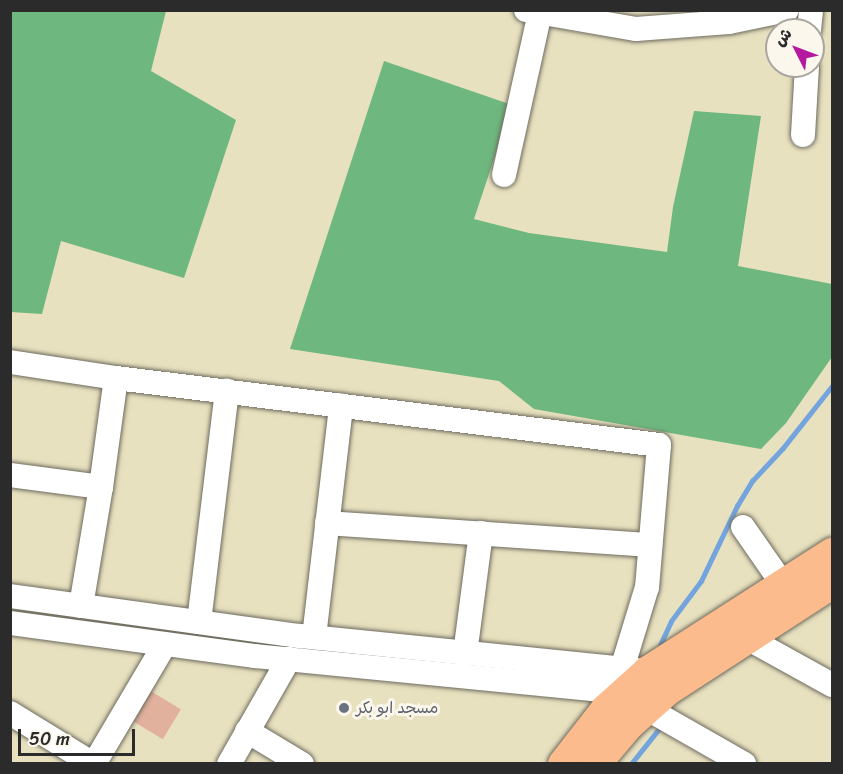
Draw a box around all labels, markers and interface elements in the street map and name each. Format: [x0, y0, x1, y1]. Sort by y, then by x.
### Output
north arrow [765, 18, 825, 78]
text: ش [766, 21, 799, 53]
place label: مسجد ابو بكر [356, 698, 438, 718]
marker: مسجد ابو بكر [337, 701, 351, 715]
scale bar [21, 717, 138, 755]
text: 50 m [29, 723, 70, 755]

